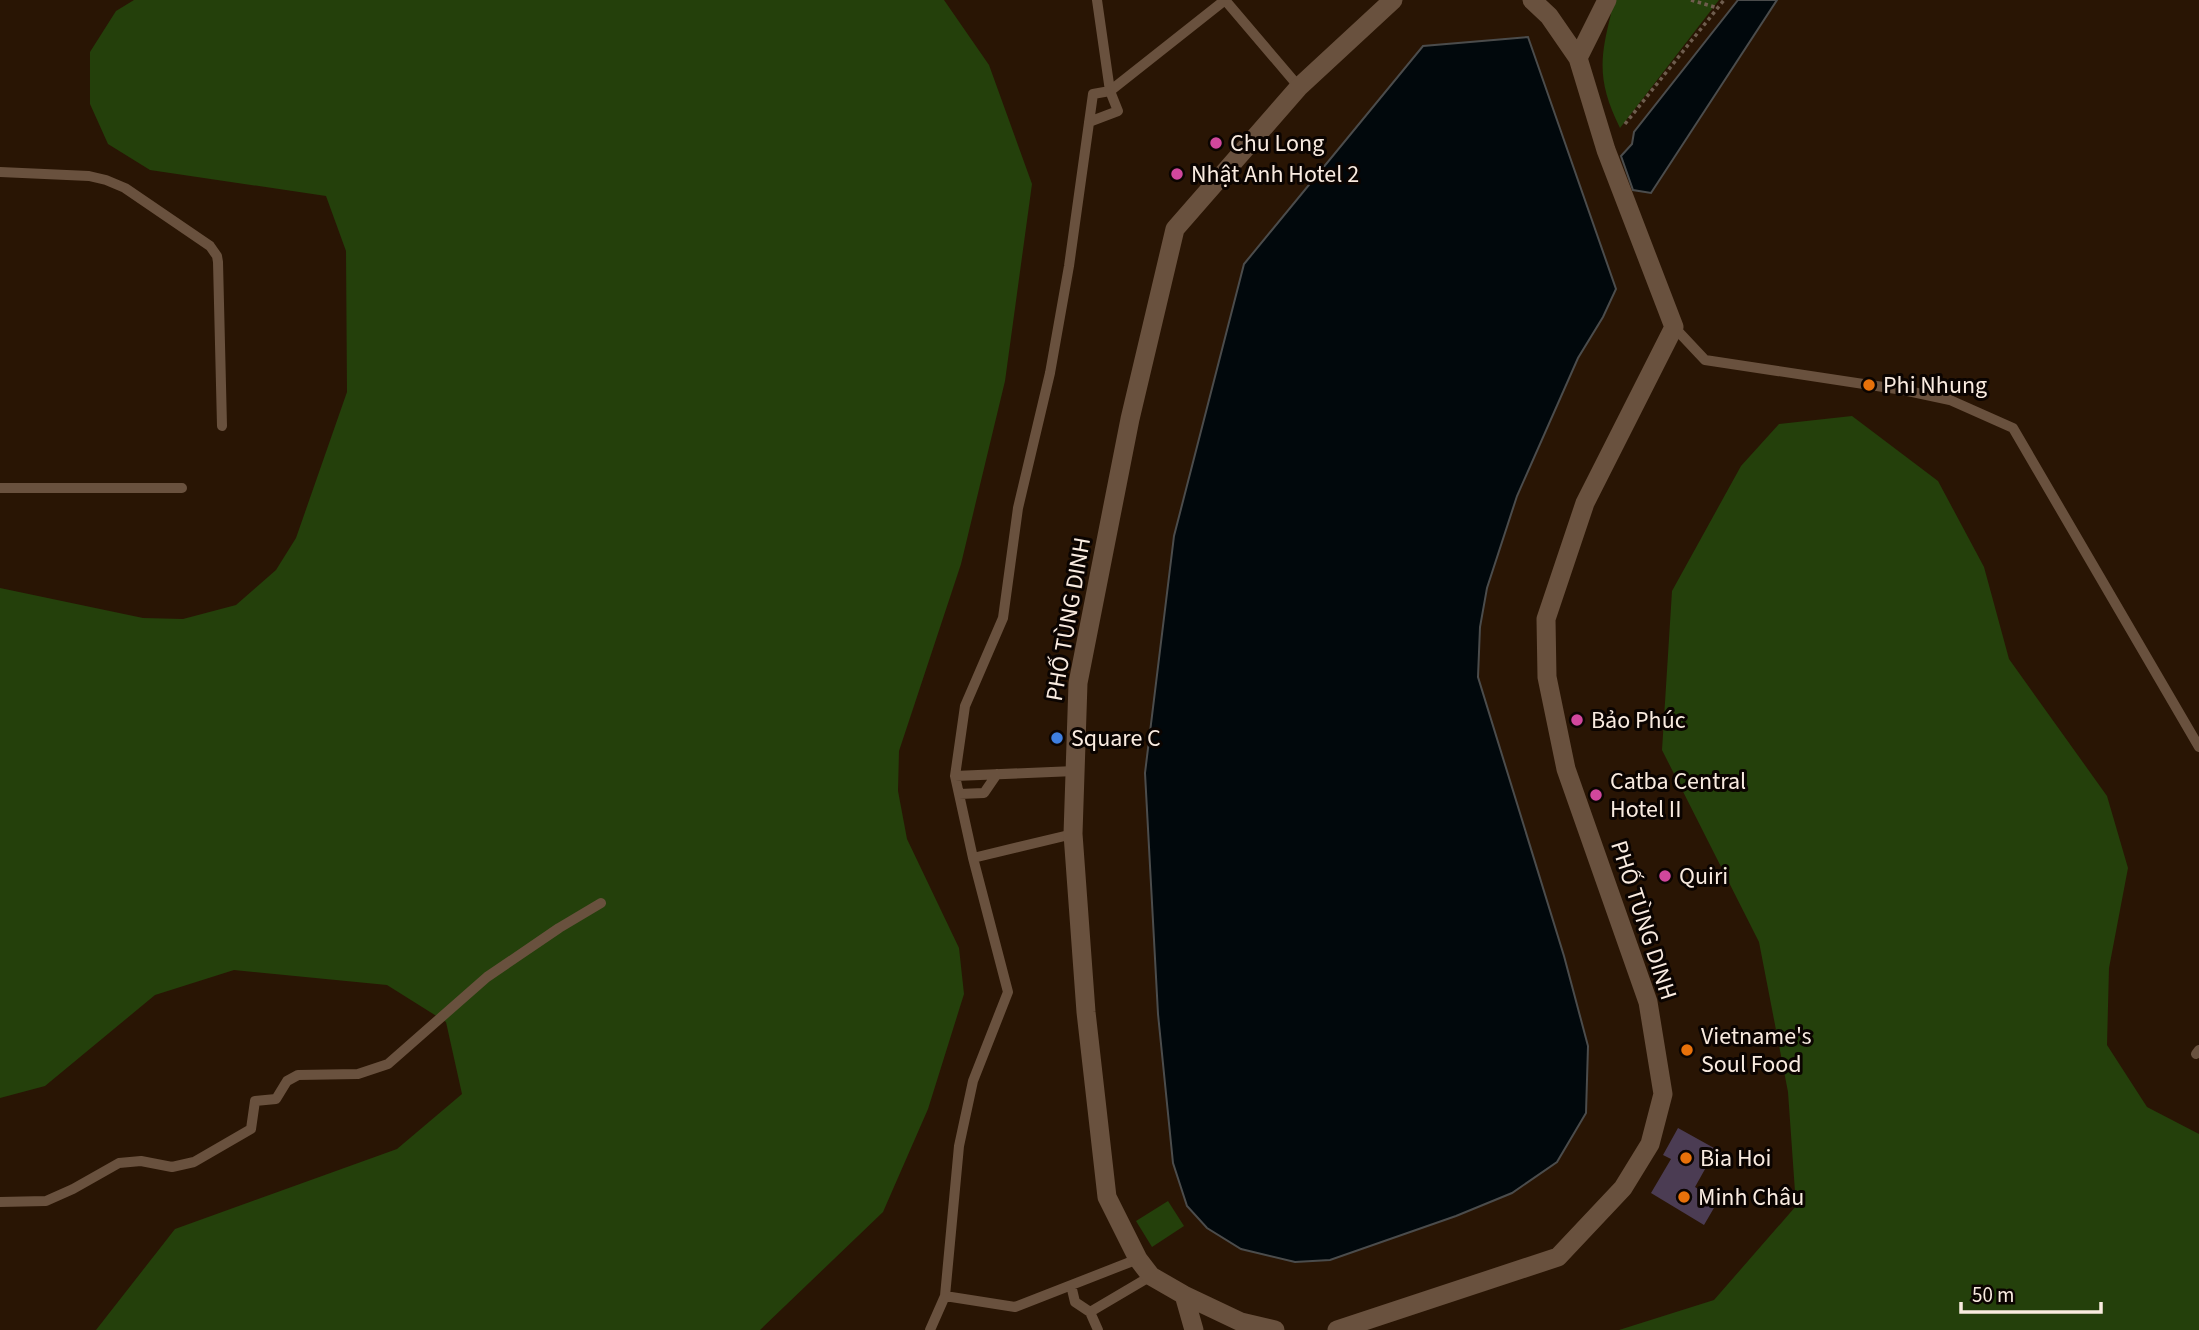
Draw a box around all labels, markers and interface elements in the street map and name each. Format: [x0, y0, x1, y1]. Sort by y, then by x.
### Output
place label: Chu Long [1230, 126, 1324, 161]
marker: Chu Long [1208, 135, 1224, 151]
place label: Nhật Anh Hotel 2 [1191, 157, 1359, 192]
marker: Nhật Anh Hotel 2 [1169, 166, 1185, 182]
place label: Phi Nhung [1883, 368, 1987, 403]
marker: Phi Nhung [1861, 377, 1877, 393]
street label: PHỐ TÙNG DINH [1037, 534, 1100, 704]
place label: Bảo Phúc [1591, 703, 1686, 738]
marker: Bảo Phúc [1569, 712, 1585, 728]
place label: Square C [1071, 721, 1161, 756]
marker: Square C [1049, 730, 1065, 746]
place label: Catba Central Hotel II [1610, 764, 1746, 827]
marker: Catba Central Hotel II [1588, 787, 1604, 803]
street label: PHỐ TÙNG DINH [1601, 836, 1686, 1004]
place label: Quiri [1679, 859, 1728, 894]
marker: Quiri [1657, 868, 1673, 884]
place label: Vietname's Soul Food [1701, 1019, 1812, 1082]
marker: Vietname's Soul Food [1679, 1042, 1695, 1058]
place label: Bia Hoi [1700, 1141, 1771, 1176]
marker: Bia Hoi [1678, 1150, 1694, 1166]
place label: Minh Châu [1698, 1180, 1804, 1215]
marker: Minh Châu [1676, 1189, 1692, 1205]
scale bar [1961, 1270, 2101, 1314]
text: 50 m [1972, 1280, 2014, 1310]

